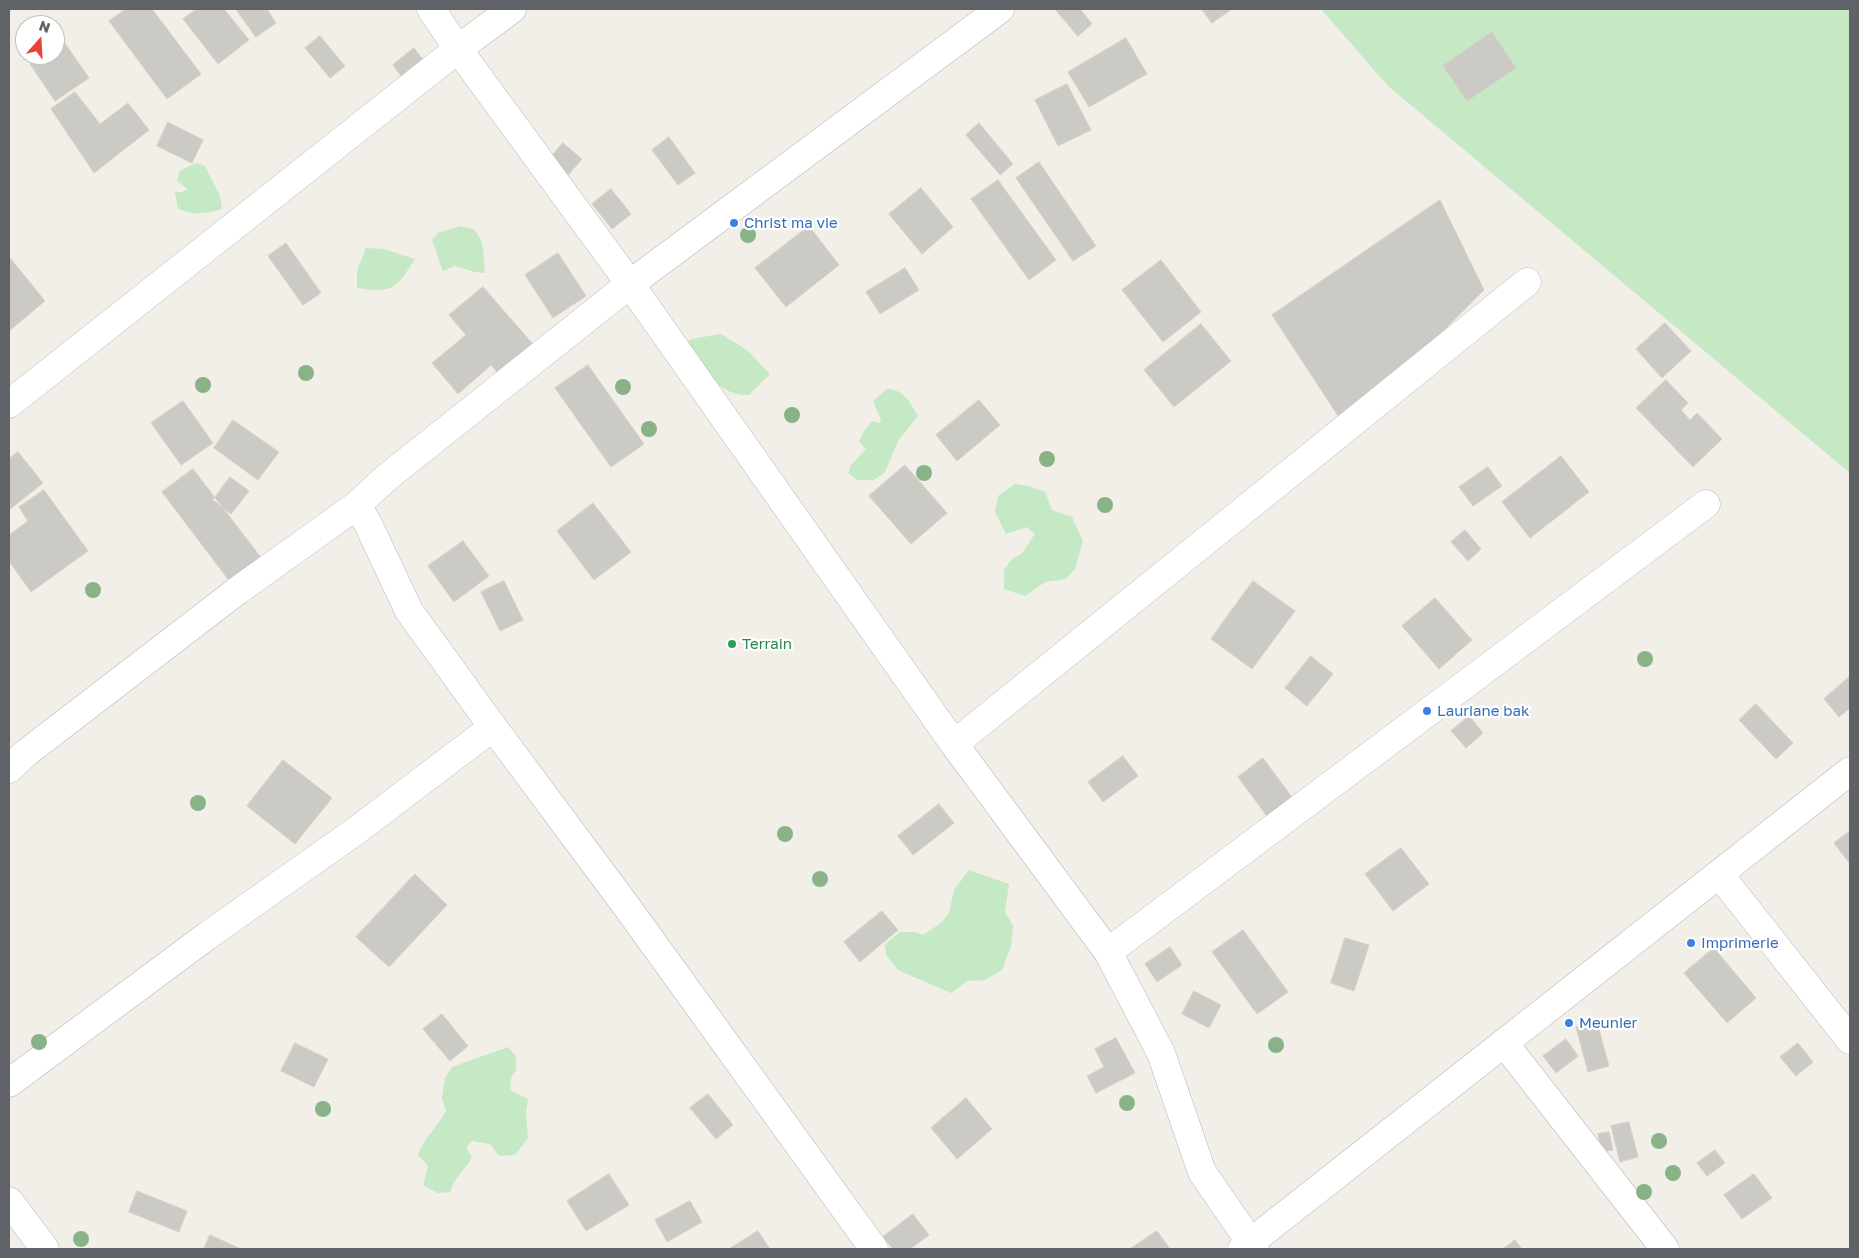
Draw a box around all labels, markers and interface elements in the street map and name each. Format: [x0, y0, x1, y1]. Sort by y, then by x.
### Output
north arrow [15, 15, 65, 65]
text: N [37, 17, 53, 36]
place label: Christ ma vie [744, 214, 838, 232]
marker: Christ ma vie [728, 217, 740, 229]
place label: Terrain [742, 635, 792, 653]
marker: Terrain [726, 638, 738, 650]
place label: Lauriane bak [1437, 702, 1529, 720]
marker: Lauriane bak [1421, 705, 1433, 717]
place label: Imprimerie [1701, 934, 1779, 952]
marker: Imprimerie [1685, 937, 1697, 949]
place label: Meunier [1579, 1014, 1637, 1032]
marker: Meunier [1563, 1017, 1575, 1029]

